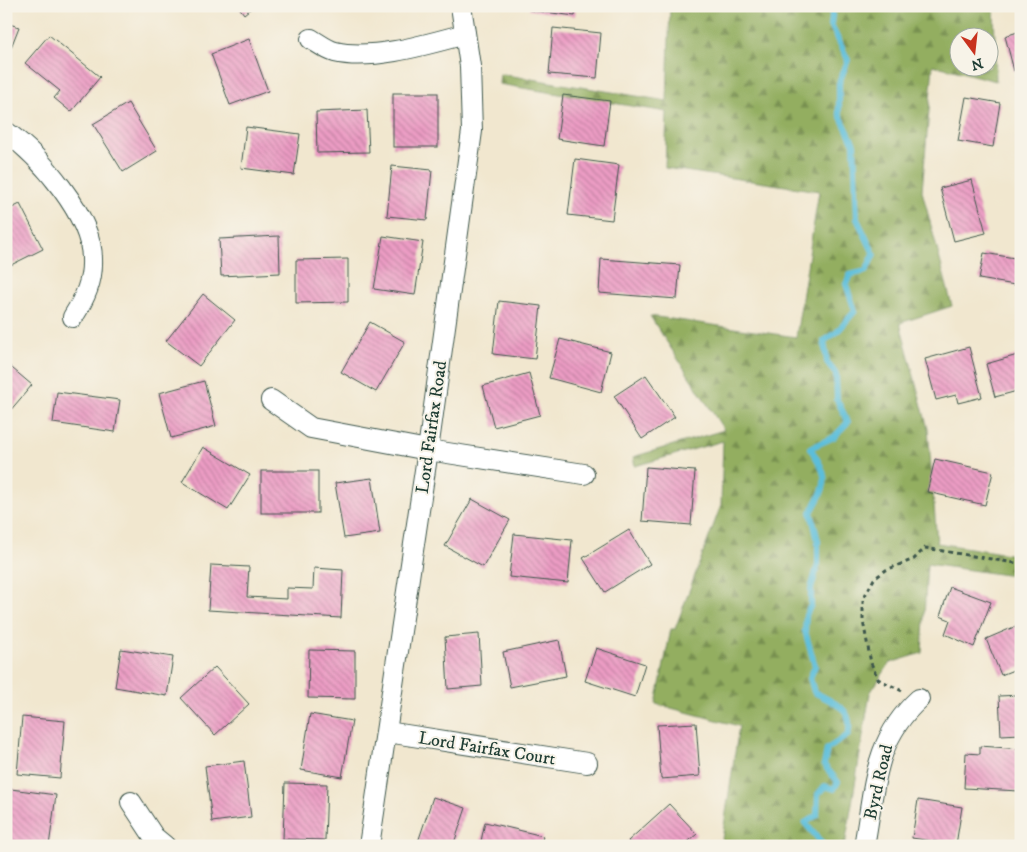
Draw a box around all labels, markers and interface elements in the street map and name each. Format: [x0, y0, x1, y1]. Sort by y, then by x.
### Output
north arrow [950, 28, 1000, 78]
text: N [969, 53, 985, 74]
street label: Lord Fairfax Road [412, 359, 452, 495]
street label: Lord Fairfax Court [417, 727, 557, 771]
street label: Byrd Road [860, 742, 898, 822]

